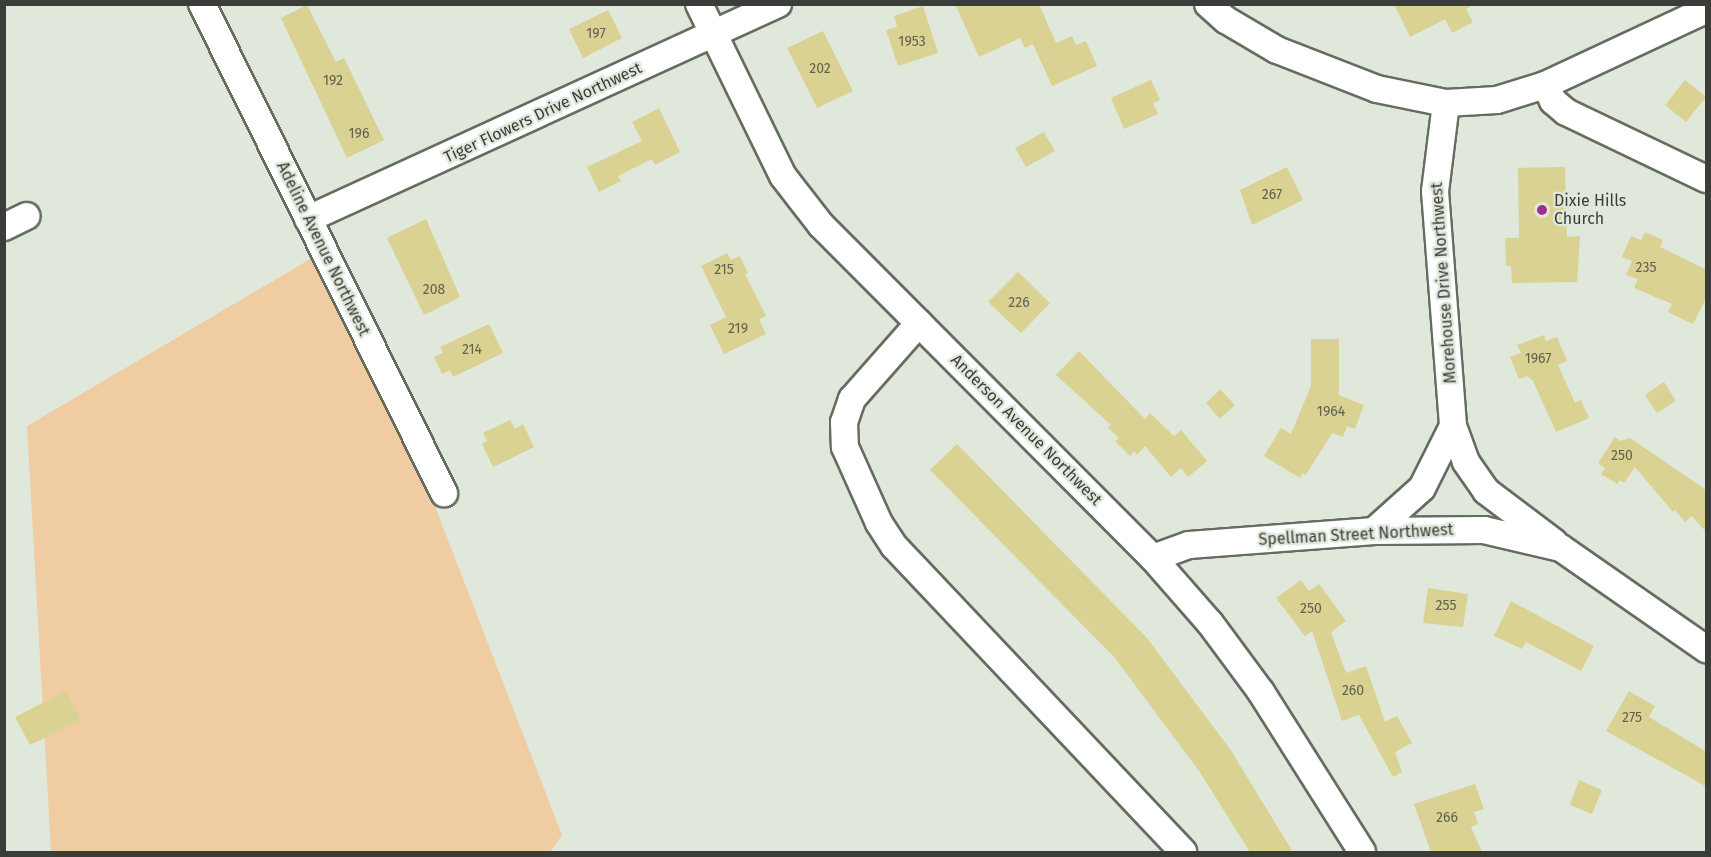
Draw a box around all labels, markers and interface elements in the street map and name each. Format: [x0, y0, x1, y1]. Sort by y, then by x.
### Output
house number: 197 [586, 26, 606, 42]
house number: 1953 [898, 34, 926, 50]
street label: Tiger Flowers Drive Northwest [441, 59, 645, 167]
house number: 202 [809, 61, 831, 77]
house number: 192 [323, 73, 343, 89]
house number: 196 [349, 126, 369, 142]
street label: Adeline Avenue Northwest [272, 159, 374, 339]
street label: Morehouse Drive Northwest [1427, 182, 1461, 384]
house number: 267 [1262, 187, 1282, 203]
place label: Dixie Hills Church [1554, 191, 1626, 229]
marker: Dixie Hills Church [1535, 203, 1549, 217]
house number: 235 [1636, 260, 1656, 276]
house number: 215 [714, 262, 734, 278]
house number: 208 [423, 282, 445, 298]
house number: 226 [1008, 295, 1030, 311]
house number: 219 [728, 321, 748, 337]
house number: 214 [462, 342, 482, 358]
street label: Anderson Avenue Northwest [947, 351, 1105, 509]
house number: 1967 [1525, 351, 1551, 367]
house number: 1964 [1317, 404, 1345, 420]
house number: 250 [1611, 448, 1633, 464]
street label: Spellman Street Northwest [1258, 520, 1454, 550]
house number: 255 [1436, 598, 1456, 614]
house number: 250 [1300, 601, 1322, 617]
house number: 260 [1342, 683, 1364, 699]
house number: 275 [1622, 710, 1642, 726]
house number: 266 [1436, 810, 1458, 826]

